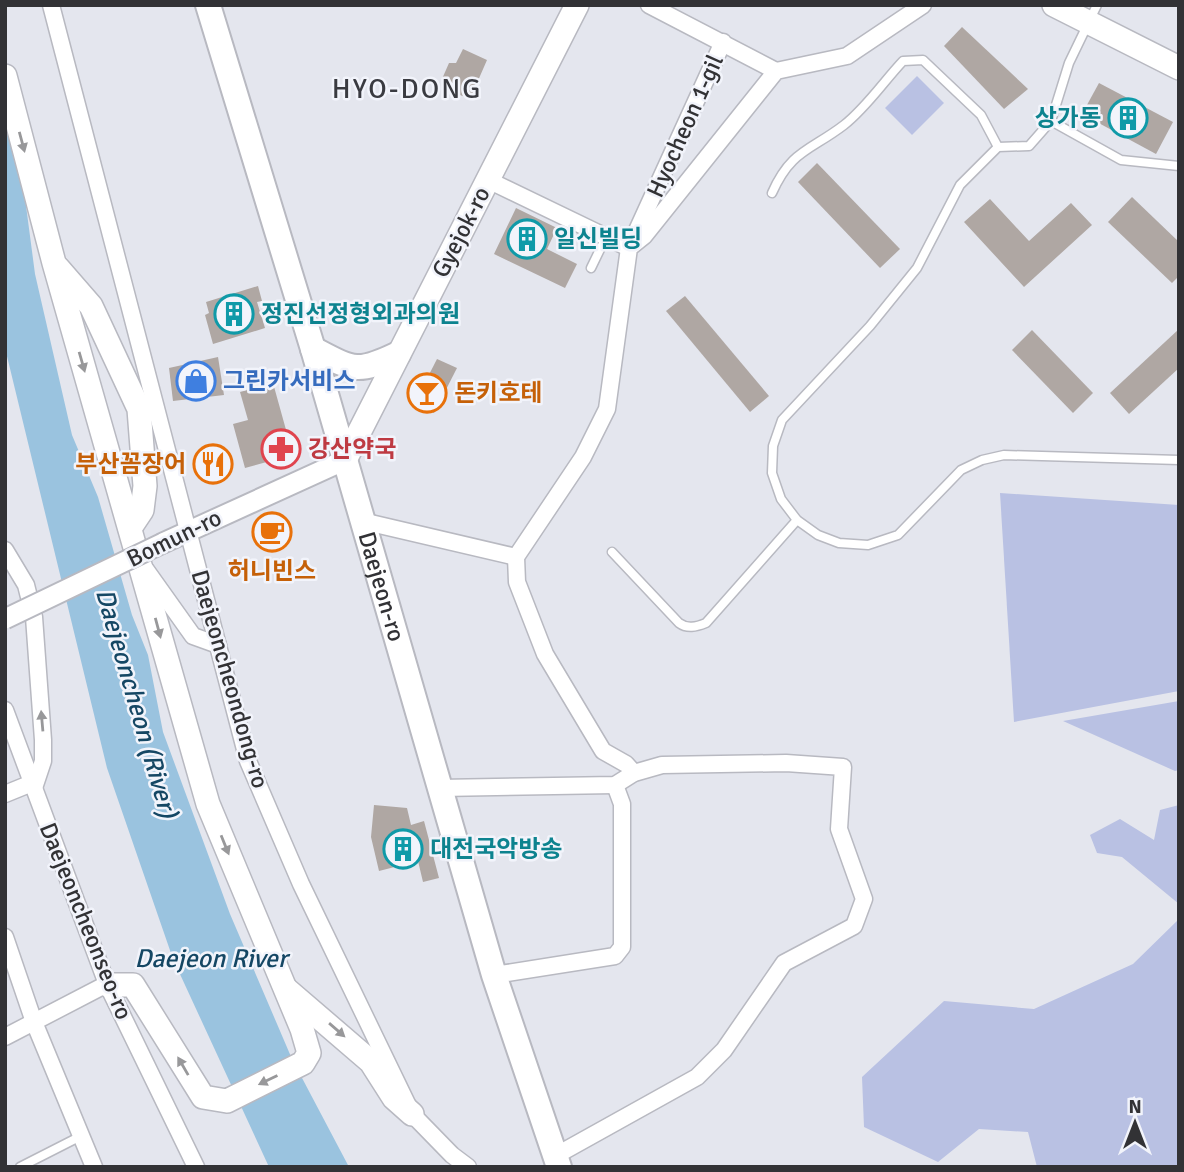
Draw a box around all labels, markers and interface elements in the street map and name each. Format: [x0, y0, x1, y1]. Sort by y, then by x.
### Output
street label: Hyocheon 1-gil [640, 50, 730, 202]
district label: HYO-DONG [332, 72, 482, 106]
building icon: 상가동 [1107, 97, 1149, 139]
place label: 상가동 [1035, 103, 1101, 133]
one-way arrow [17, 132, 28, 154]
street label: Gyejok-ro [425, 181, 497, 283]
building icon: 일신빌딩 [506, 218, 548, 260]
place label: 일신빌딩 [554, 224, 642, 254]
building icon: 정진선정형외과의원 [213, 293, 255, 335]
place label: 정진선정형외과의원 [261, 299, 460, 329]
one-way arrow [77, 352, 87, 373]
shop icon: 그린카서비스 [175, 360, 217, 402]
place label: 그린카서비스 [223, 366, 355, 396]
bar icon: 돈키호테 [406, 372, 448, 414]
place label: 돈키호테 [454, 378, 542, 408]
pharmacy icon: 강산약국 [260, 428, 302, 470]
place label: 강산약국 [308, 434, 396, 464]
restaurant icon: 부산꼼장어 [192, 443, 234, 485]
place label: 부산꼼장어 [76, 449, 186, 479]
street label: Bomun-ro [122, 502, 226, 574]
cafe icon: 허니빈스 [251, 511, 293, 553]
street label: Daejeon-ro [352, 528, 412, 645]
place label: 허니빈스 [228, 556, 316, 586]
street label: Daejeoncheondong-ro [184, 566, 276, 792]
water label: Daejeoncheon (River) [88, 585, 184, 823]
one-way arrow [154, 618, 164, 639]
one-way arrow [36, 710, 47, 732]
street label: Daejeoncheonseo-ro [33, 818, 139, 1024]
building icon: 대전국악방송 [382, 828, 424, 870]
place label: 대전국악방송 [430, 834, 562, 864]
one-way arrow [219, 835, 230, 856]
water label: Daejeon River [135, 943, 291, 975]
one-way arrow [328, 1022, 346, 1038]
one-way arrow [177, 1057, 190, 1076]
one-way arrow [258, 1075, 278, 1086]
north arrow [1100, 1088, 1170, 1158]
text: N [1128, 1095, 1142, 1119]

